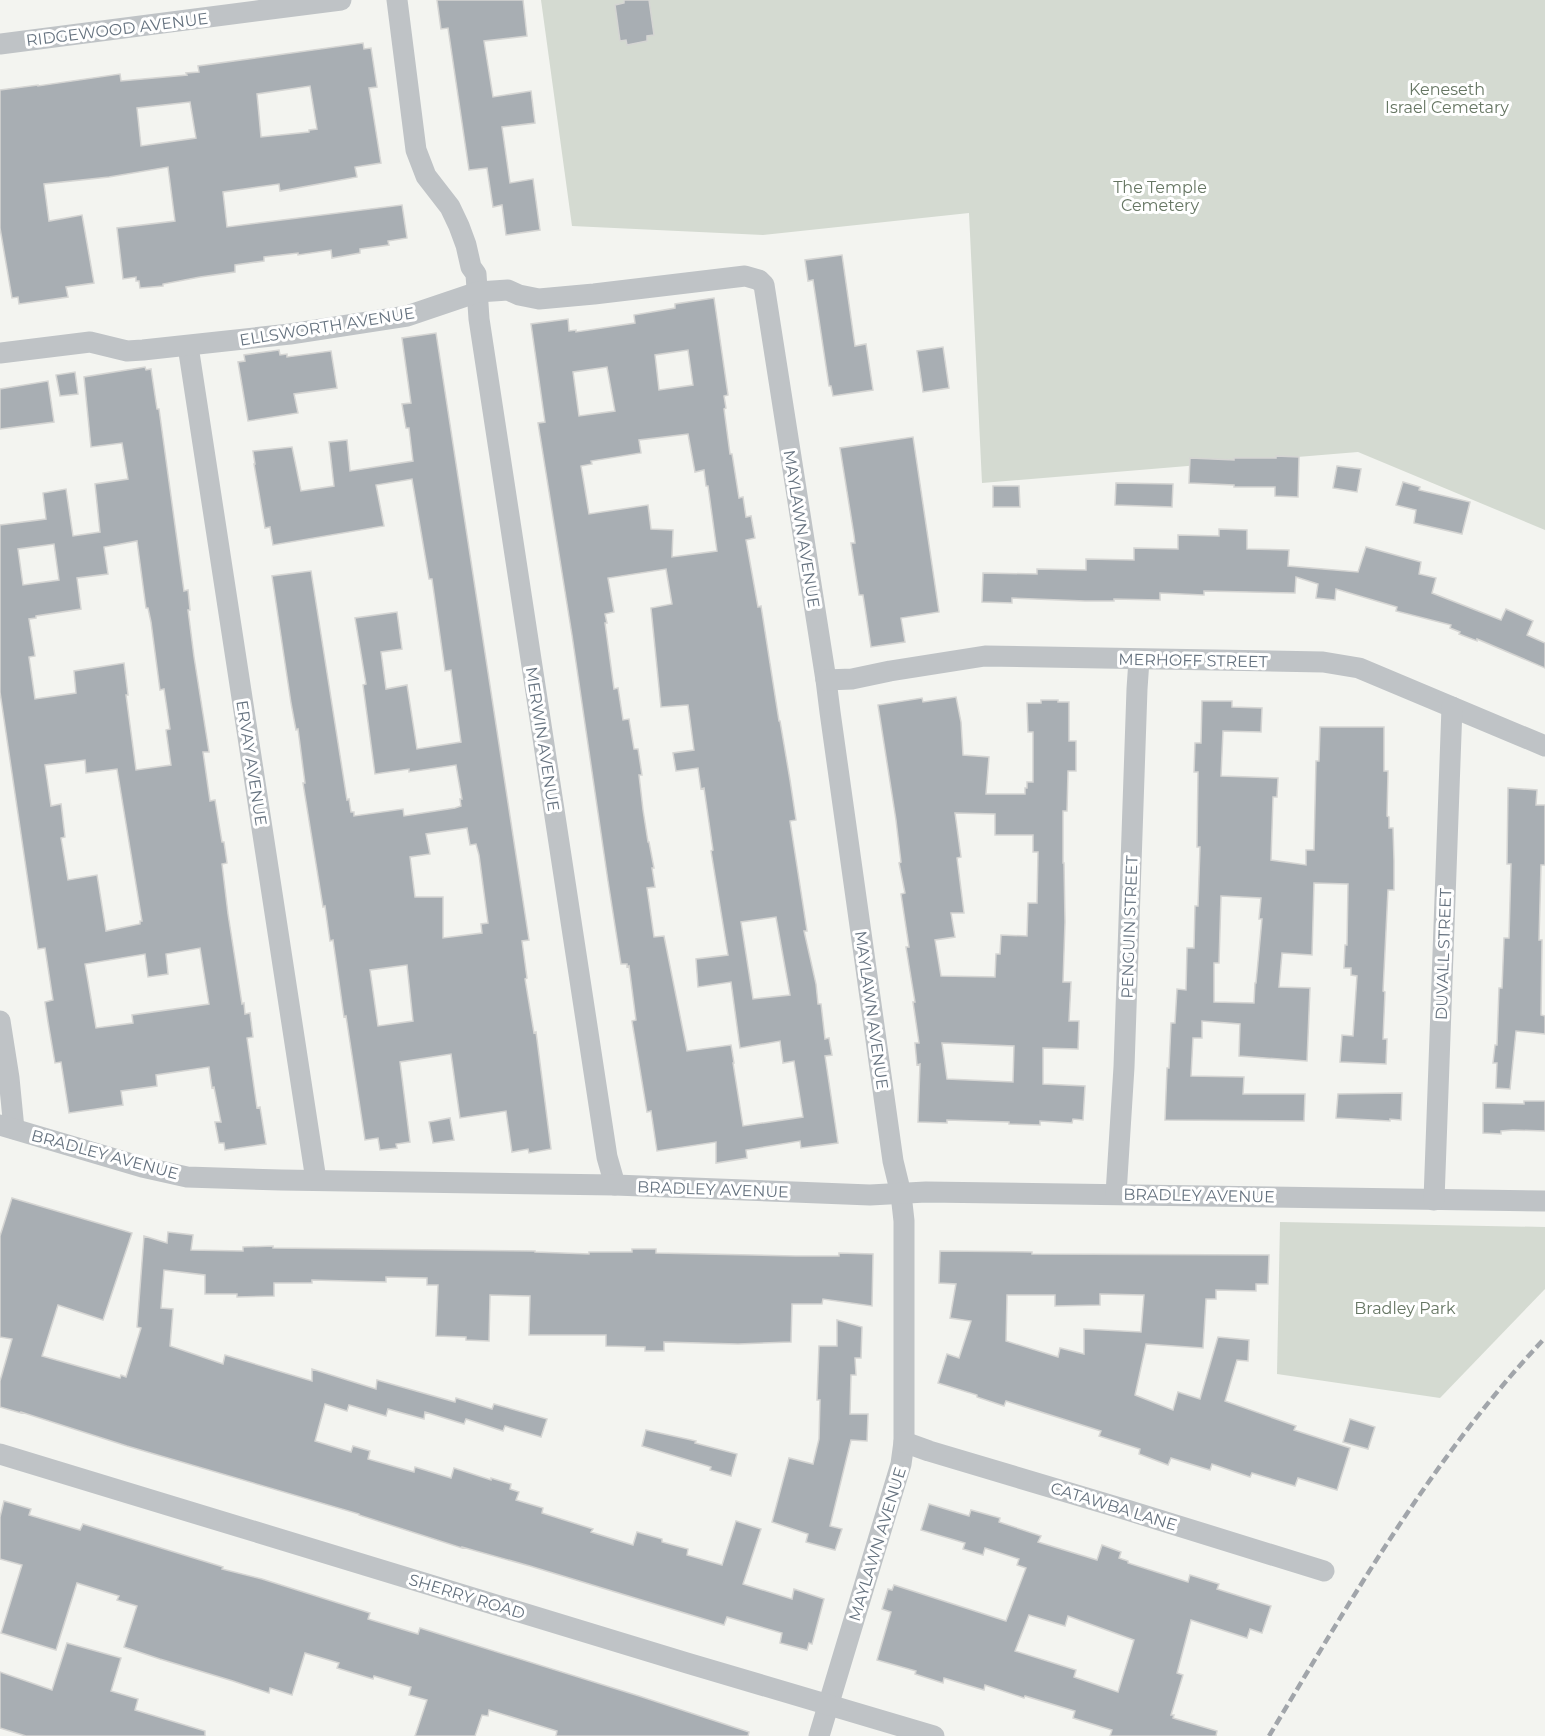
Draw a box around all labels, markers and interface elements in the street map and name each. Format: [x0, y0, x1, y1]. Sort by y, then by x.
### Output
street label: RIDGEWOOD AVENUE [25, 9, 209, 50]
park label: Keneseth Israel Cemetary [1385, 80, 1509, 117]
park label: The Temple Cemetery [1113, 178, 1207, 215]
street label: ELLSWORTH AVENUE [238, 303, 416, 350]
street label: MAYLAWN AVENUE [780, 449, 823, 610]
street label: MERHOFF STREET [1118, 650, 1269, 671]
street label: MERWIN AVENUE [522, 665, 563, 813]
street label: ERVAY AVENUE [232, 699, 271, 827]
street label: PENGUIN STREET [1118, 854, 1142, 999]
street label: DUVALL STREET [1432, 887, 1455, 1020]
street label: MAYLAWN AVENUE [851, 930, 892, 1091]
street label: BRADLEY AVENUE [29, 1126, 181, 1183]
street label: BRADLEY AVENUE [637, 1177, 789, 1202]
street label: BRADLEY AVENUE [1123, 1185, 1275, 1206]
park label: Bradley Park [1354, 1299, 1456, 1318]
street label: MAYLAWN AVENUE [845, 1465, 910, 1623]
street label: CATAWBA LANE [1048, 1478, 1179, 1535]
street label: SHERRY ROAD [407, 1570, 527, 1623]

